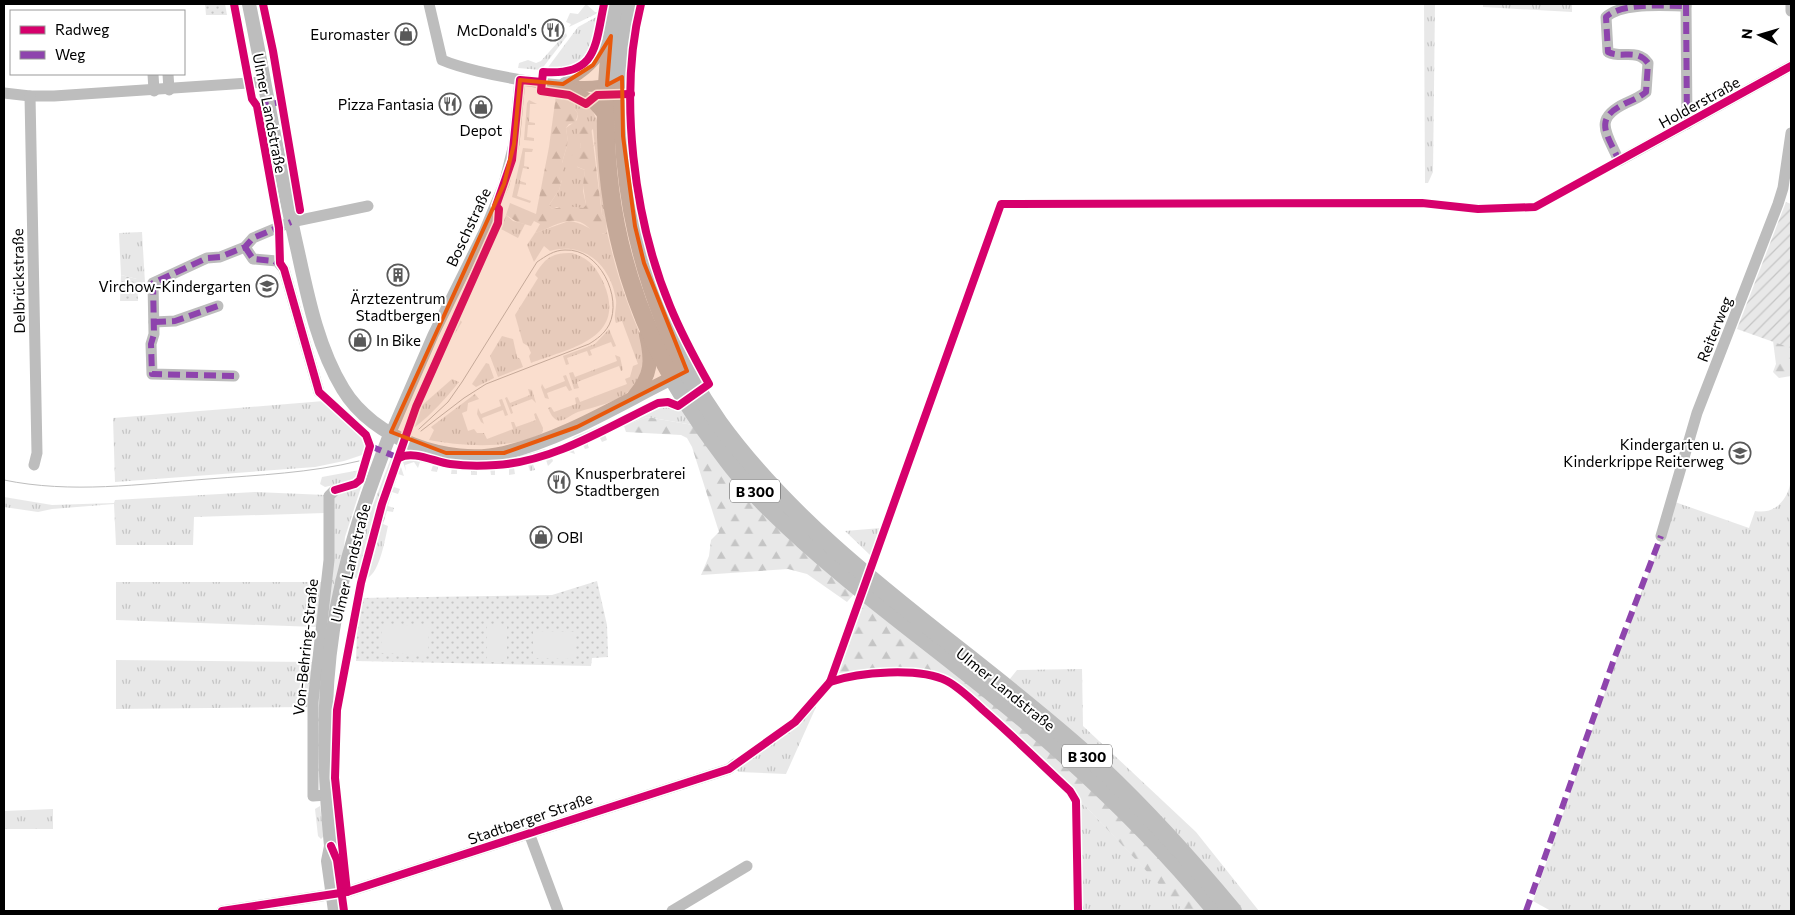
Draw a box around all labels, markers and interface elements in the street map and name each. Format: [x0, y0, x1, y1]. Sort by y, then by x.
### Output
legend [10, 10, 185, 75]
north arrow [1735, 10, 1785, 60]
restaurant icon: McDonald's [541, 18, 565, 42]
text: Radweg [55, 20, 109, 38]
place label: McDonald's [456, 21, 537, 39]
shop icon: Euromaster [394, 22, 418, 46]
place label: Euromaster [310, 25, 390, 43]
text: N [1738, 28, 1755, 40]
text: Weg [55, 45, 85, 63]
street label: Ulmer Landstraße [250, 51, 290, 175]
street label: Holderstraße [1655, 72, 1743, 132]
restaurant icon: Pizza Fantasia [438, 92, 462, 116]
place label: Pizza Fantasia [338, 95, 434, 113]
shop icon: Depot [469, 95, 493, 119]
place label: Depot [460, 121, 502, 139]
street label: Boschstraße [442, 185, 494, 269]
street label: Delbrückstraße [8, 228, 28, 334]
building icon: Ärztezentrum Stadtbergen [386, 263, 410, 287]
school or university icon: Virchow-Kindergarten [255, 274, 279, 298]
place label: Virchow-Kindergarten [99, 277, 251, 295]
place label: Ärztezentrum Stadtbergen [350, 289, 446, 324]
street label: Reiterweg [1693, 294, 1735, 364]
shop icon: In Bike [348, 328, 372, 352]
place label: In Bike [376, 331, 421, 349]
place label: Kindergarten u. Kinderkrippe Reiterweg [1563, 435, 1724, 470]
school or university icon: Kindergarten u. Kinderkrippe Reiterweg [1728, 441, 1752, 465]
place label: Knusperbraterei Stadtbergen [575, 464, 686, 499]
restaurant icon: Knusperbraterei Stadtbergen [547, 470, 571, 494]
road number: B 300 [730, 480, 780, 502]
street label: Ulmer Landstraße [327, 502, 374, 624]
shop icon: OBI [529, 525, 553, 549]
place label: OBI [557, 528, 583, 546]
street label: Von-Behring-Straße [289, 578, 321, 716]
street label: Ulmer Landstraße [953, 644, 1059, 734]
road number: B 300 [1062, 744, 1112, 768]
street label: Stadtberger Straße [465, 788, 595, 848]

